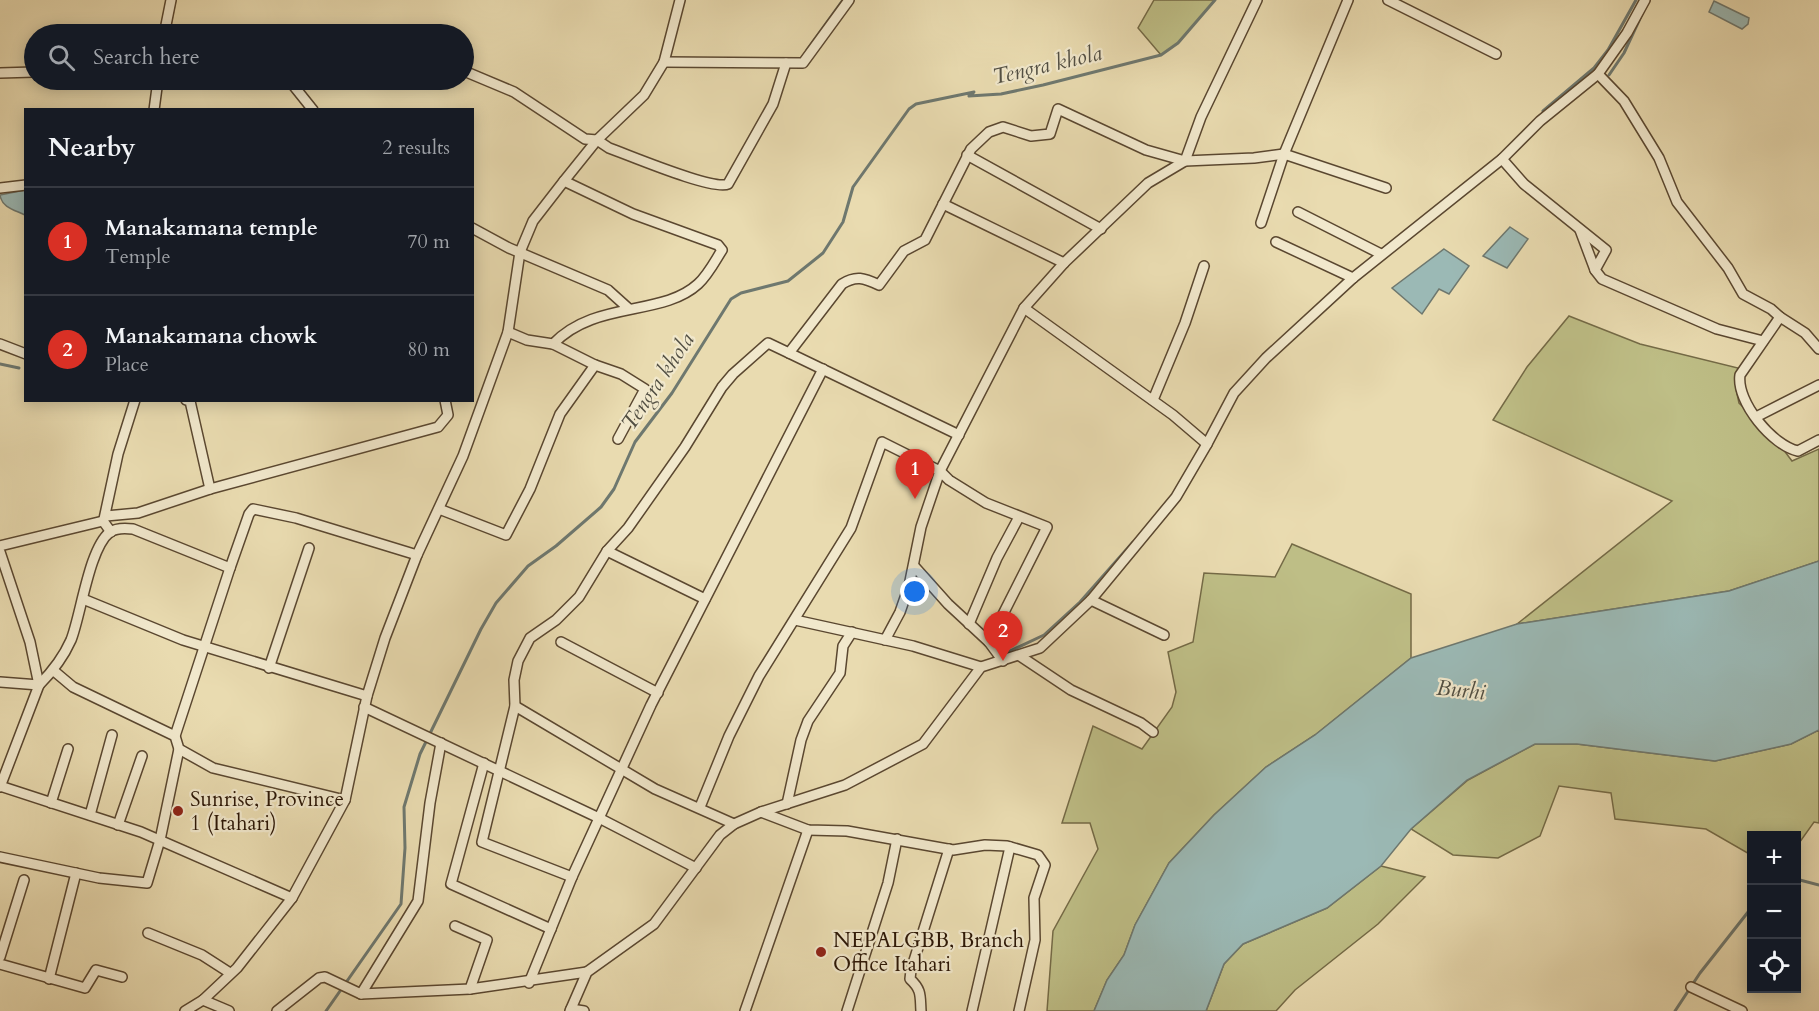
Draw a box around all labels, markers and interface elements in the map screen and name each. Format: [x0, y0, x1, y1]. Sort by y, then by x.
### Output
search box [24, 24, 474, 90]
water label: Tengra khola [989, 38, 1105, 92]
icon: search [45, 41, 78, 74]
text: Search here [93, 42, 200, 72]
text: Nearby [48, 130, 136, 165]
text: 2 results [382, 134, 450, 161]
text: Manakamana temple [105, 213, 318, 243]
text: 1 [62, 228, 73, 255]
text: 70 m [407, 228, 450, 255]
text: Temple [105, 243, 170, 270]
text: Manakamana chowk [105, 321, 317, 351]
water label: Tengra khola [614, 327, 702, 436]
text: 2 [62, 336, 73, 363]
text: 80 m [407, 336, 450, 363]
text: Place [105, 351, 149, 378]
pin: 1 [896, 450, 934, 499]
your location [900, 577, 929, 606]
pin: 2 [984, 612, 1022, 661]
water label: Burhi [1435, 673, 1488, 708]
place label: Sunrise, Province 1 (Itahari) [190, 785, 344, 838]
marker: Sunrise, Province 1 (Itahari) [171, 804, 185, 818]
map controls [1747, 831, 1801, 993]
button: + [1747, 831, 1801, 885]
button: − [1747, 885, 1801, 939]
place label: NEPALGBB, Branch Office Itahari [833, 926, 1025, 979]
button: locate [1747, 939, 1801, 993]
marker: NEPALGBB, Branch Office Itahari [814, 945, 828, 959]

